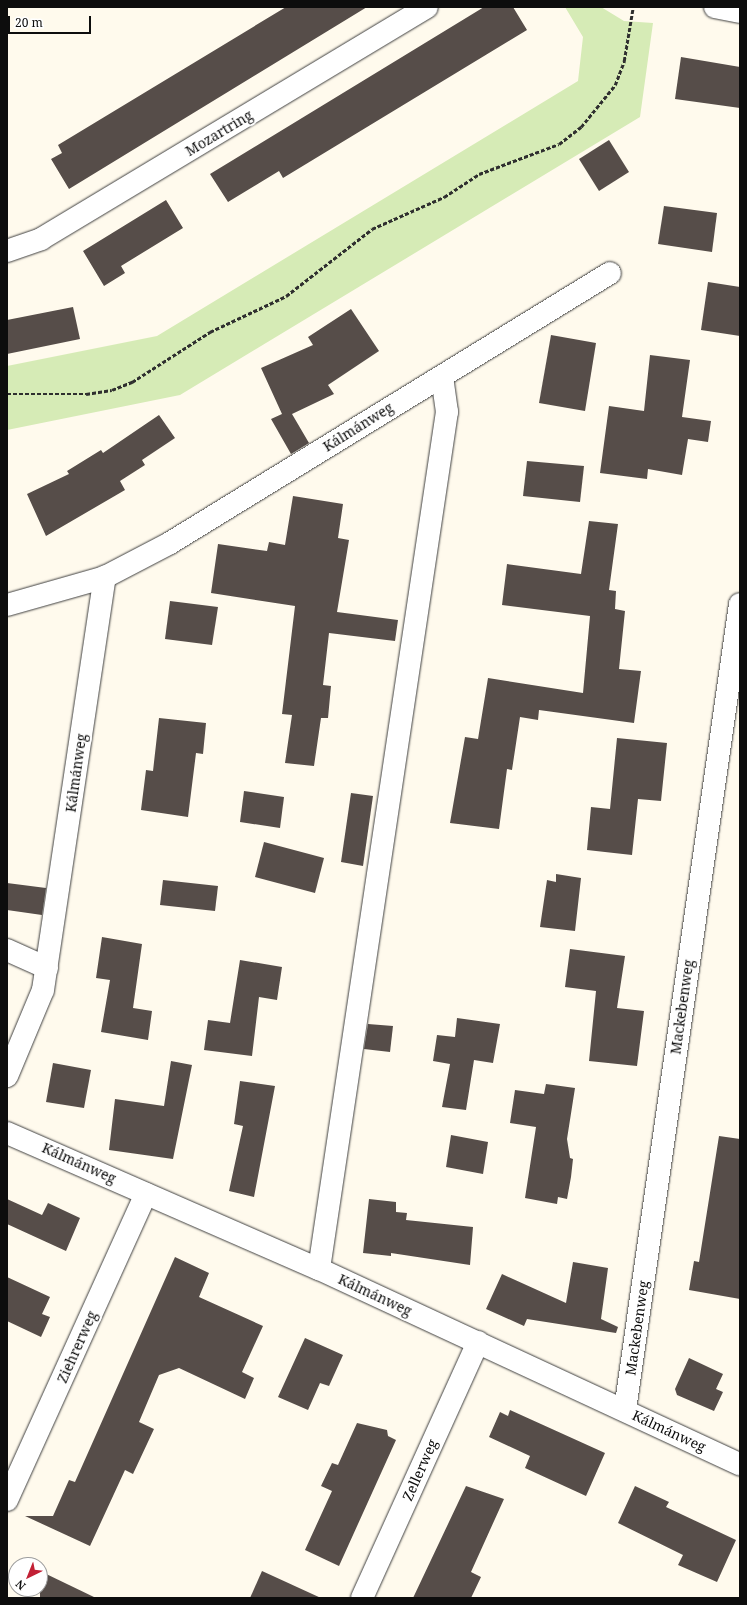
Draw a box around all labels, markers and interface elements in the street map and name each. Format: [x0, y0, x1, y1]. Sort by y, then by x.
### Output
scale bar [10, 8, 93, 34]
text: 20 m [15, 14, 43, 31]
street label: Mozartring [182, 106, 256, 160]
street label: Kálmánweg [320, 399, 396, 455]
street label: Kálmánweg [62, 733, 90, 813]
street label: Mackebenweg [667, 959, 697, 1055]
street label: Kálmánweg [39, 1139, 119, 1187]
street label: Kálmánweg [336, 1271, 414, 1319]
street label: Mackebenweg [622, 1280, 652, 1376]
street label: Ziehrerweg [54, 1308, 100, 1386]
street label: Kálmánweg [630, 1407, 708, 1455]
street label: Zellerweg [399, 1437, 441, 1503]
north arrow [8, 1557, 48, 1597]
text: N [12, 1577, 28, 1594]

